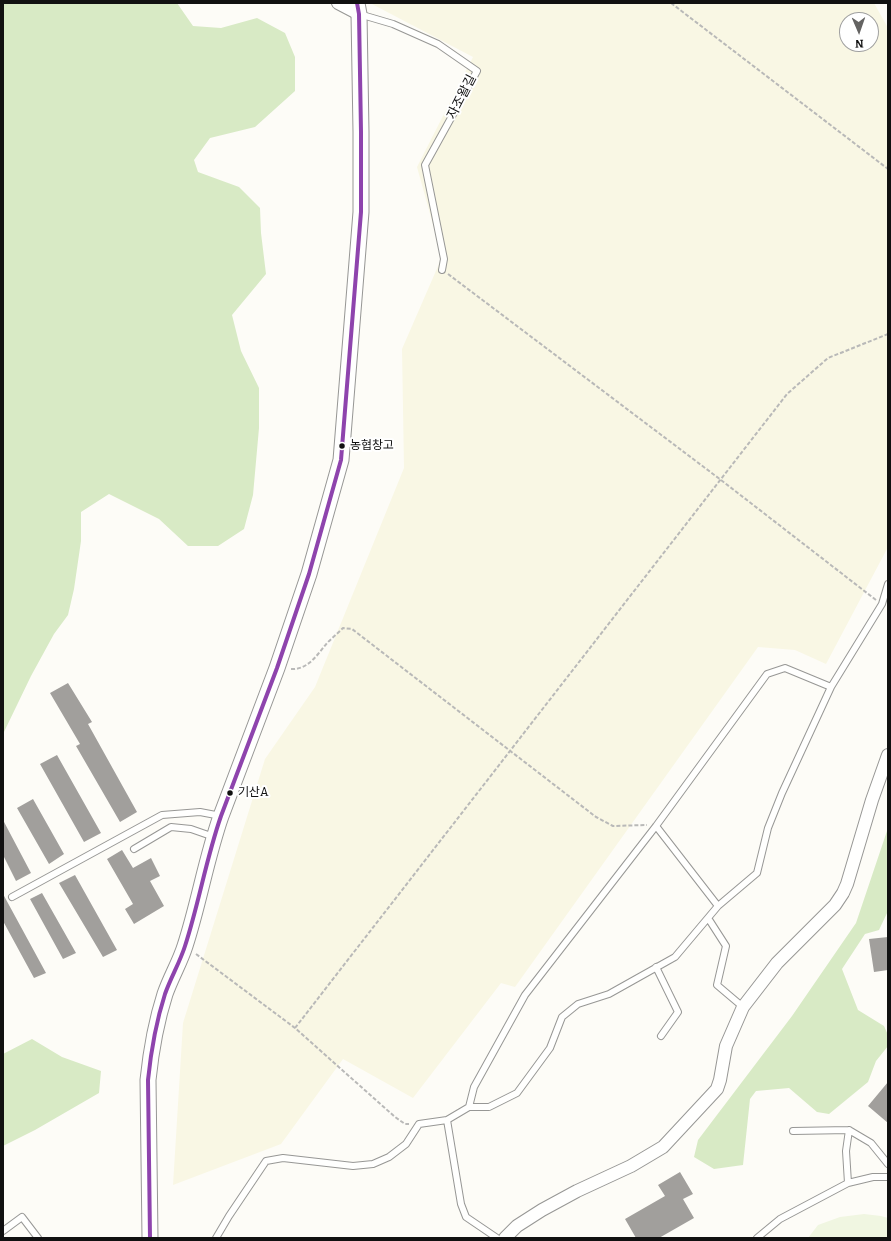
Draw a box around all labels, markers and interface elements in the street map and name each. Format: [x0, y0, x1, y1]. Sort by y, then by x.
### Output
north arrow [839, 12, 879, 52]
text: N [855, 37, 864, 50]
street label: 자조왈길 [444, 72, 480, 122]
place label: 농협창고 [350, 439, 394, 453]
marker: 농협창고 [337, 441, 347, 451]
place label: 기산A [238, 786, 269, 800]
marker: 기산A [225, 788, 235, 798]

